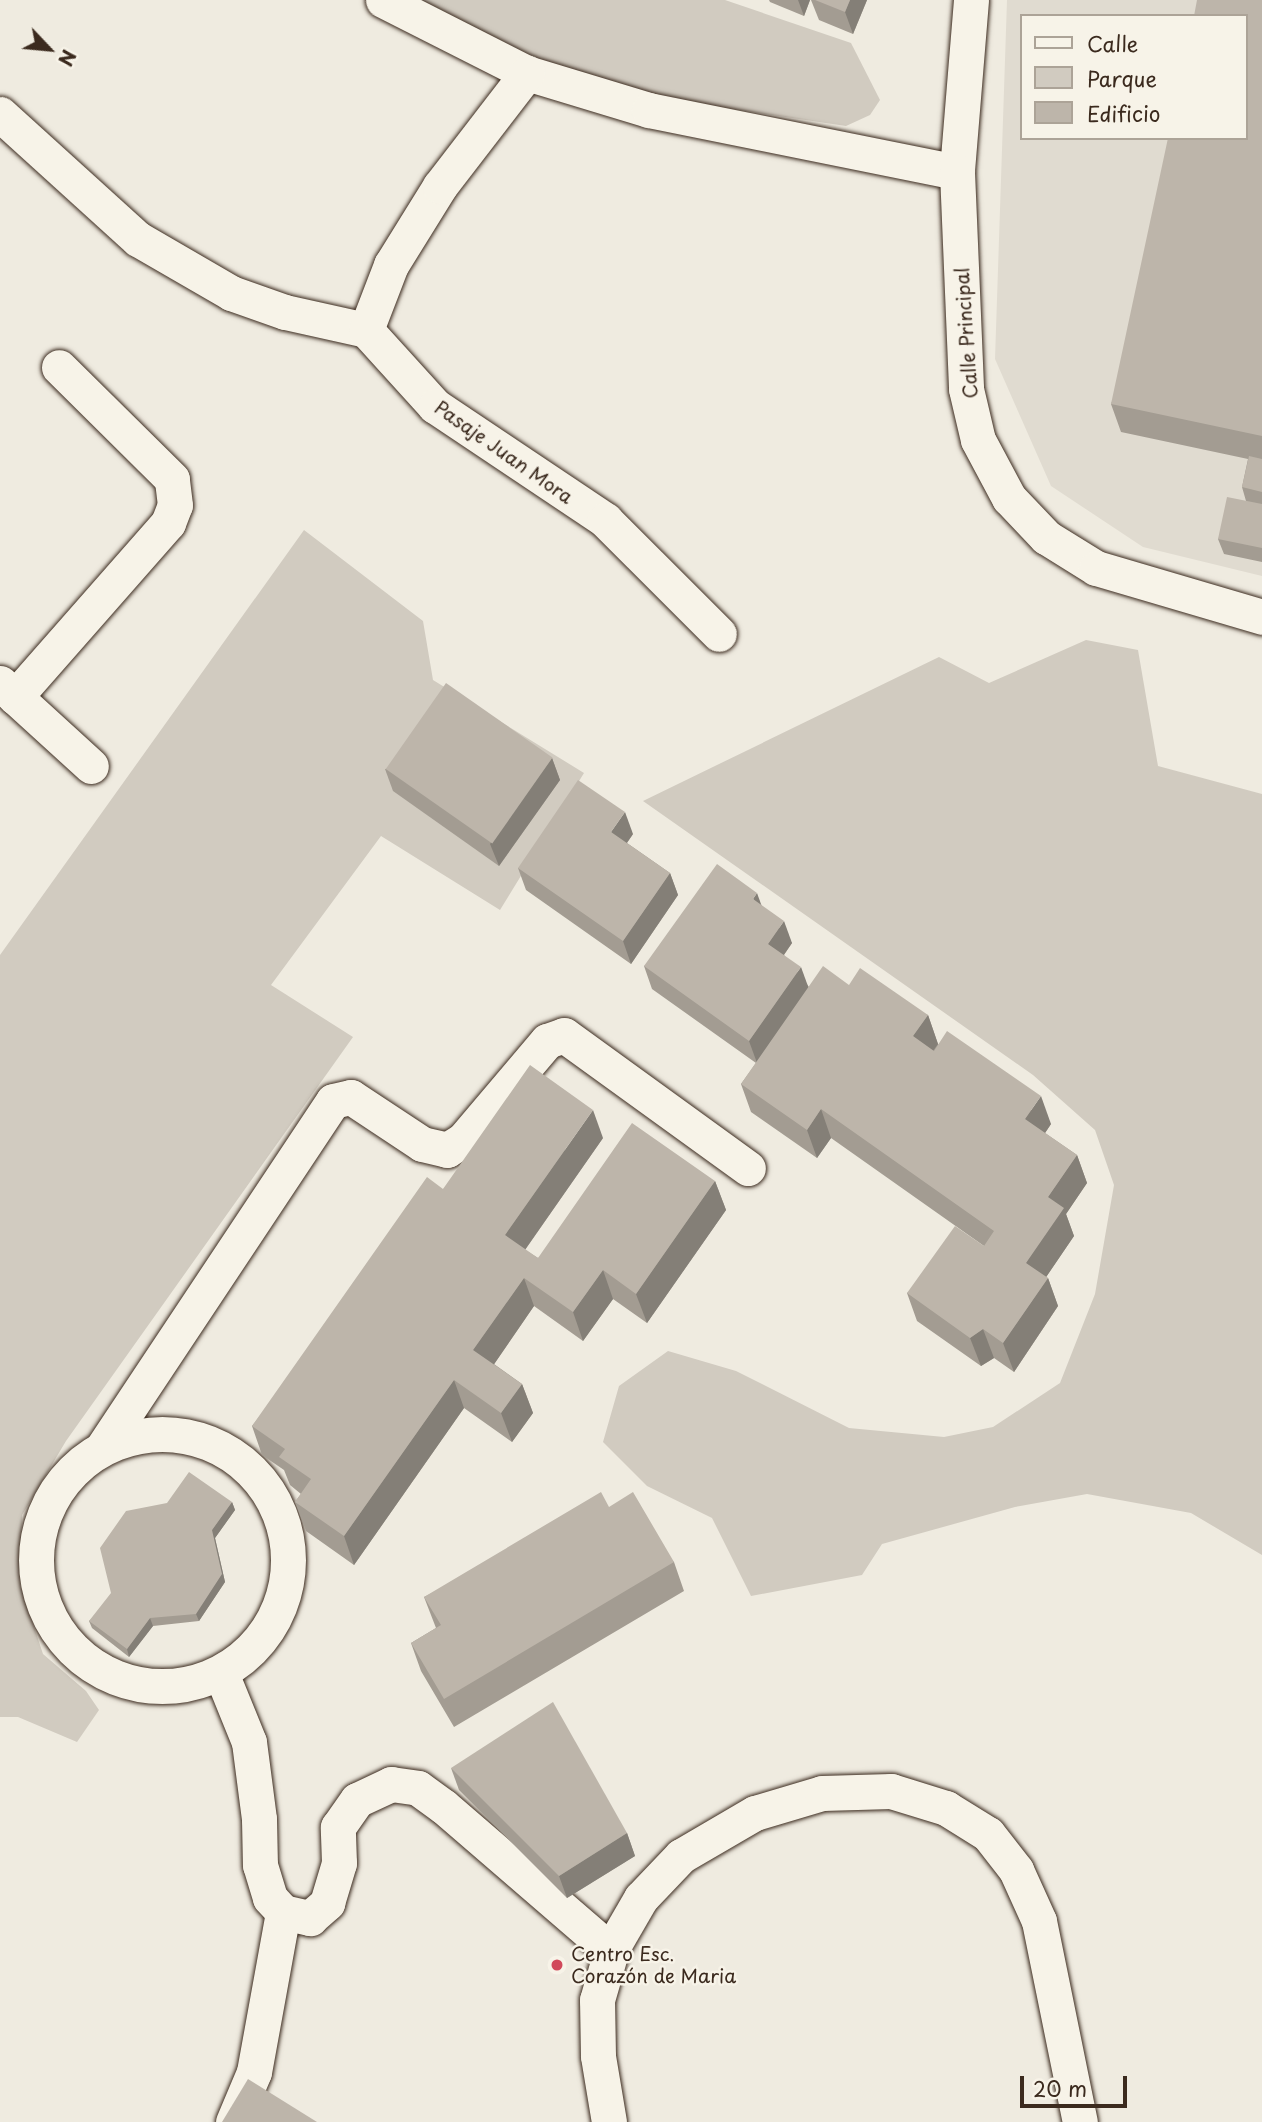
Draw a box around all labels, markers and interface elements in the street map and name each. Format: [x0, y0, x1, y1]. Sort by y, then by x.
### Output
north arrow [14, 14, 84, 84]
legend [1020, 14, 1248, 140]
text: Calle [1087, 27, 1138, 59]
text: N [52, 45, 84, 71]
text: Parque [1087, 62, 1157, 94]
text: Edificio [1087, 97, 1160, 129]
street label: Calle Principal [950, 266, 982, 400]
street label: Pasaje Juan Mora [430, 396, 578, 508]
place label: Centro Esc. Corazón de Maria [571, 1943, 735, 1987]
marker: Centro Esc. Corazón de Maria [549, 1957, 565, 1973]
scale bar [1024, 2062, 1131, 2106]
text: 20 m [1033, 2072, 1087, 2104]

